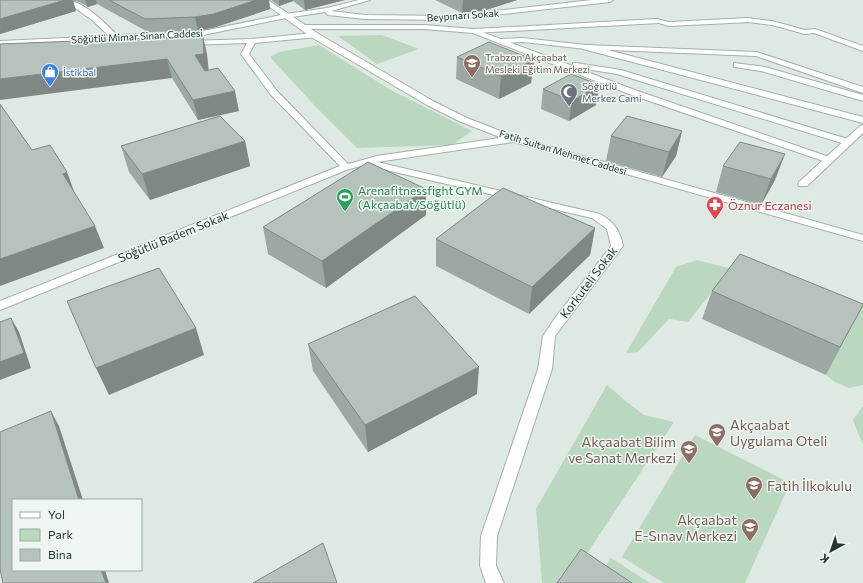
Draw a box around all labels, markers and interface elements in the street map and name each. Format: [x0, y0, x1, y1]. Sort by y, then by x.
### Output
street label: Beypınarı Sokak [426, 6, 500, 24]
street label: Söğütlü Mimar Sinan Caddesi [71, 27, 203, 45]
place label: Trabzon Akçaabat Mesleki Eğitim Merkezi [485, 51, 590, 75]
school or university icon: Trabzon Akçaabat Mesleki Eğitim Merkezi [462, 53, 482, 78]
shop icon: İstikbal [40, 62, 60, 87]
place label: İstikbal [63, 66, 96, 78]
place label: Söğütlü Merkez Cami [582, 80, 642, 104]
mosque icon: Söğütlü Merkez Cami [559, 82, 579, 107]
street label: Fatih Sultan Mehmet Caddesi [498, 127, 628, 177]
place label: Arenafitnessfight GYM (Akçaabat/Söğütlü) [358, 183, 483, 211]
sports icon: Arenafitnessfight GYM (Akçaabat/Söğütlü) [335, 187, 355, 212]
pharmacy icon: Öznur Eczanesi [705, 195, 725, 220]
place label: Öznur Eczanesi [728, 198, 812, 212]
street label: Söğütlü Badem Sokak [116, 207, 231, 265]
street label: Korkuteli Sokak [557, 243, 620, 321]
place label: Akçaabat Uygulama Oteli [730, 416, 827, 449]
school or university icon: Akçaabat Uygulama Oteli [707, 422, 727, 447]
place label: Akçaabat Bilim ve Sanat Merkezi [568, 433, 676, 466]
school or university icon: Akçaabat Bilim ve Sanat Merkezi [679, 439, 699, 464]
school or university icon: Fatih İlkokulu [744, 475, 764, 500]
place label: Fatih İlkokulu [767, 477, 852, 494]
legend [12, 499, 142, 571]
text: Yol [48, 507, 65, 521]
place label: Akçaabat E-Sınav Merkezi [634, 511, 737, 544]
school or university icon: Akçaabat E-Sınav Merkezi [740, 517, 760, 542]
text: Park [48, 527, 74, 541]
north arrow [811, 531, 851, 571]
text: Bina [48, 547, 72, 561]
text: K [817, 551, 831, 566]

